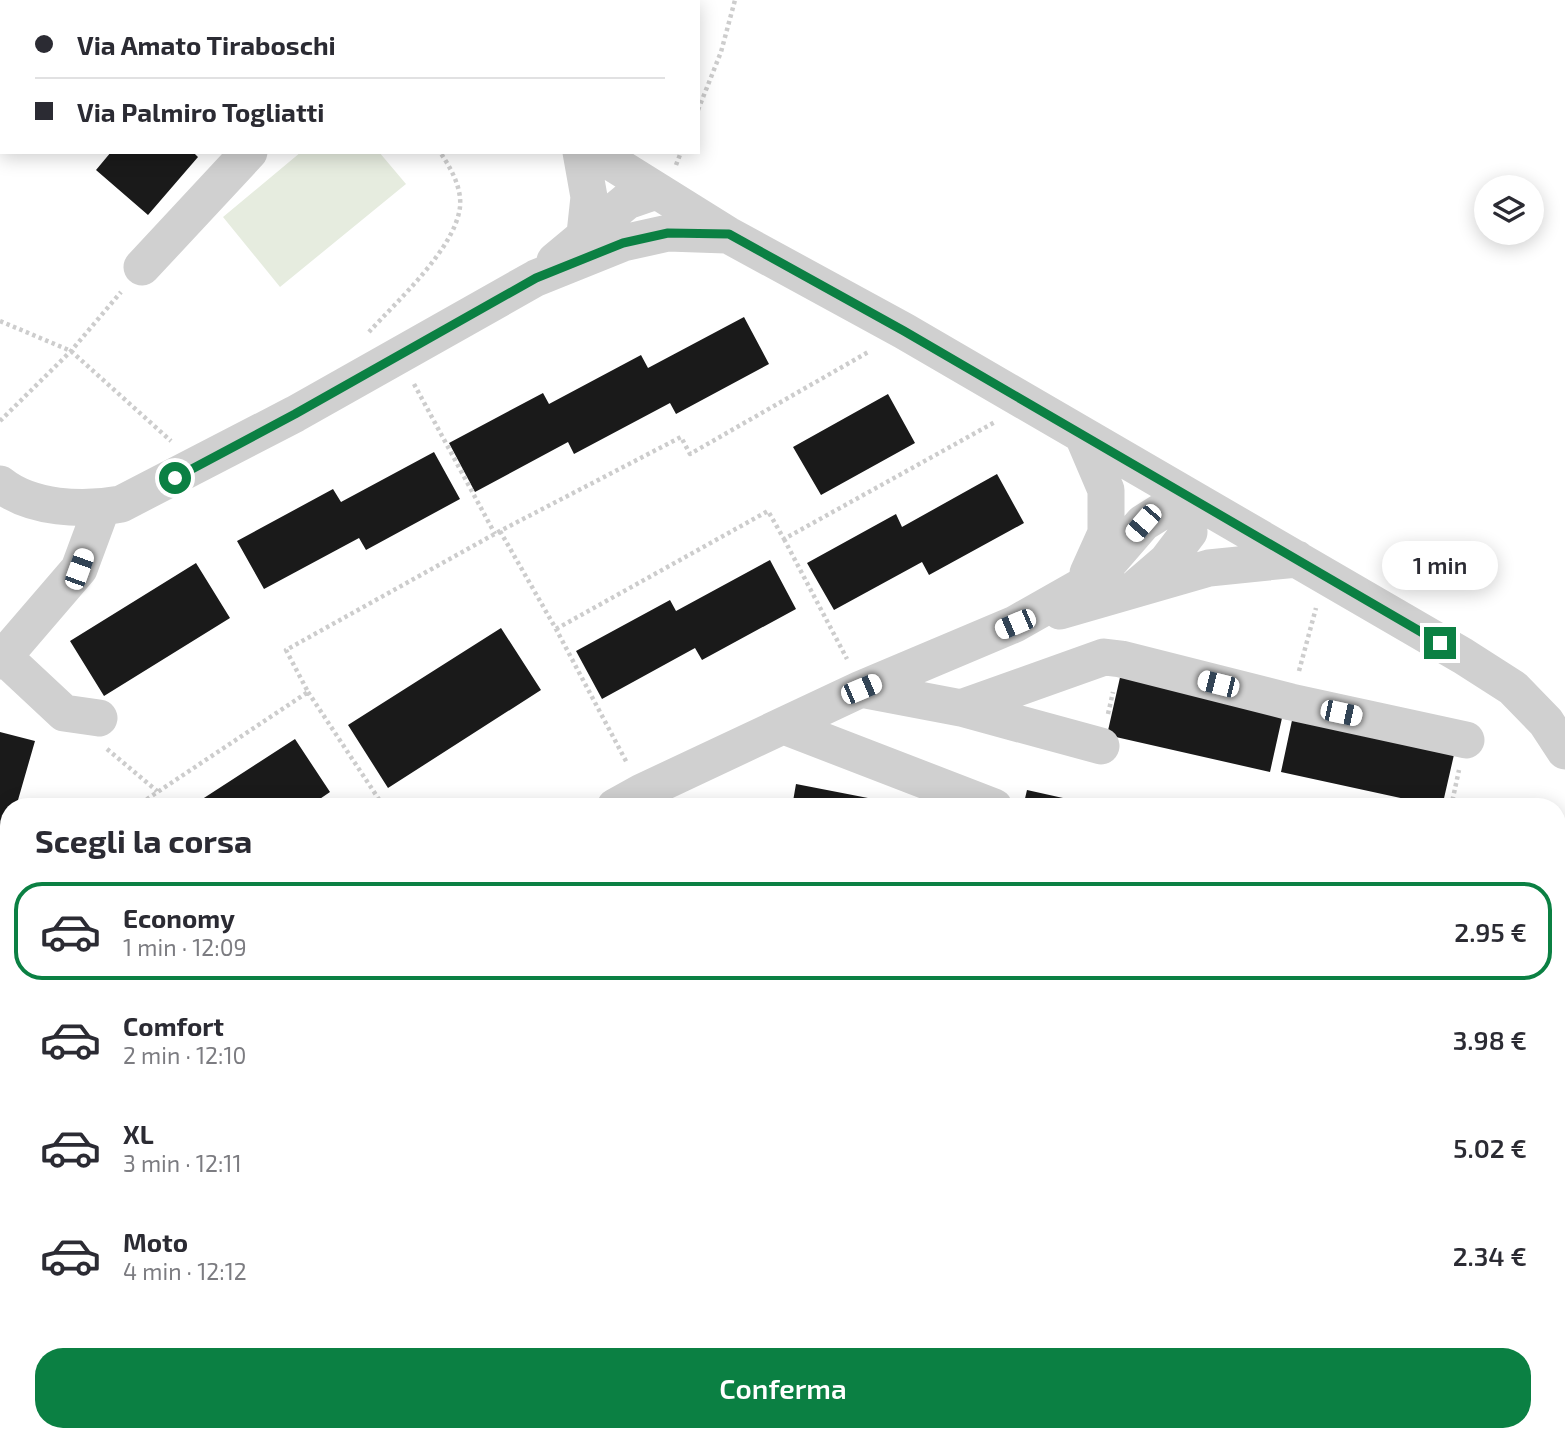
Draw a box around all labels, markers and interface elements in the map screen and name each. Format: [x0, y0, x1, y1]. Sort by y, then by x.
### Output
text: Via Amato Tiraboschi [77, 29, 336, 60]
text: Via Palmiro Togliatti [77, 96, 324, 127]
map controls [1474, 175, 1544, 245]
button: layers [1474, 175, 1544, 245]
route start [159, 462, 191, 494]
car [1122, 500, 1165, 546]
callout: 1 min [1382, 542, 1498, 590]
car [62, 546, 97, 592]
text: 1 min [1413, 551, 1467, 579]
car [992, 606, 1039, 642]
route end [1424, 627, 1456, 659]
car [1196, 669, 1241, 699]
car [838, 671, 885, 707]
car [1319, 698, 1364, 728]
text: Scegli la corsa [35, 821, 252, 859]
icon: car [39, 900, 102, 963]
text: Economy [123, 902, 235, 933]
text: 2.95 € [1454, 916, 1527, 947]
text: 1 min · 12:09 [123, 933, 247, 961]
icon: car [39, 1008, 102, 1071]
text: Comfort [123, 1010, 224, 1041]
text: 3.98 € [1453, 1024, 1527, 1055]
text: 2 min · 12:10 [123, 1041, 247, 1069]
icon: car [39, 1116, 102, 1179]
text: XL [123, 1118, 154, 1149]
text: 5.02 € [1453, 1132, 1527, 1163]
text: 3 min · 12:11 [123, 1149, 242, 1177]
icon: car [39, 1224, 102, 1287]
text: Moto [123, 1226, 188, 1257]
text: 2.34 € [1453, 1240, 1527, 1271]
text: 4 min · 12:12 [123, 1257, 247, 1285]
button: Conferma [35, 1348, 1531, 1428]

